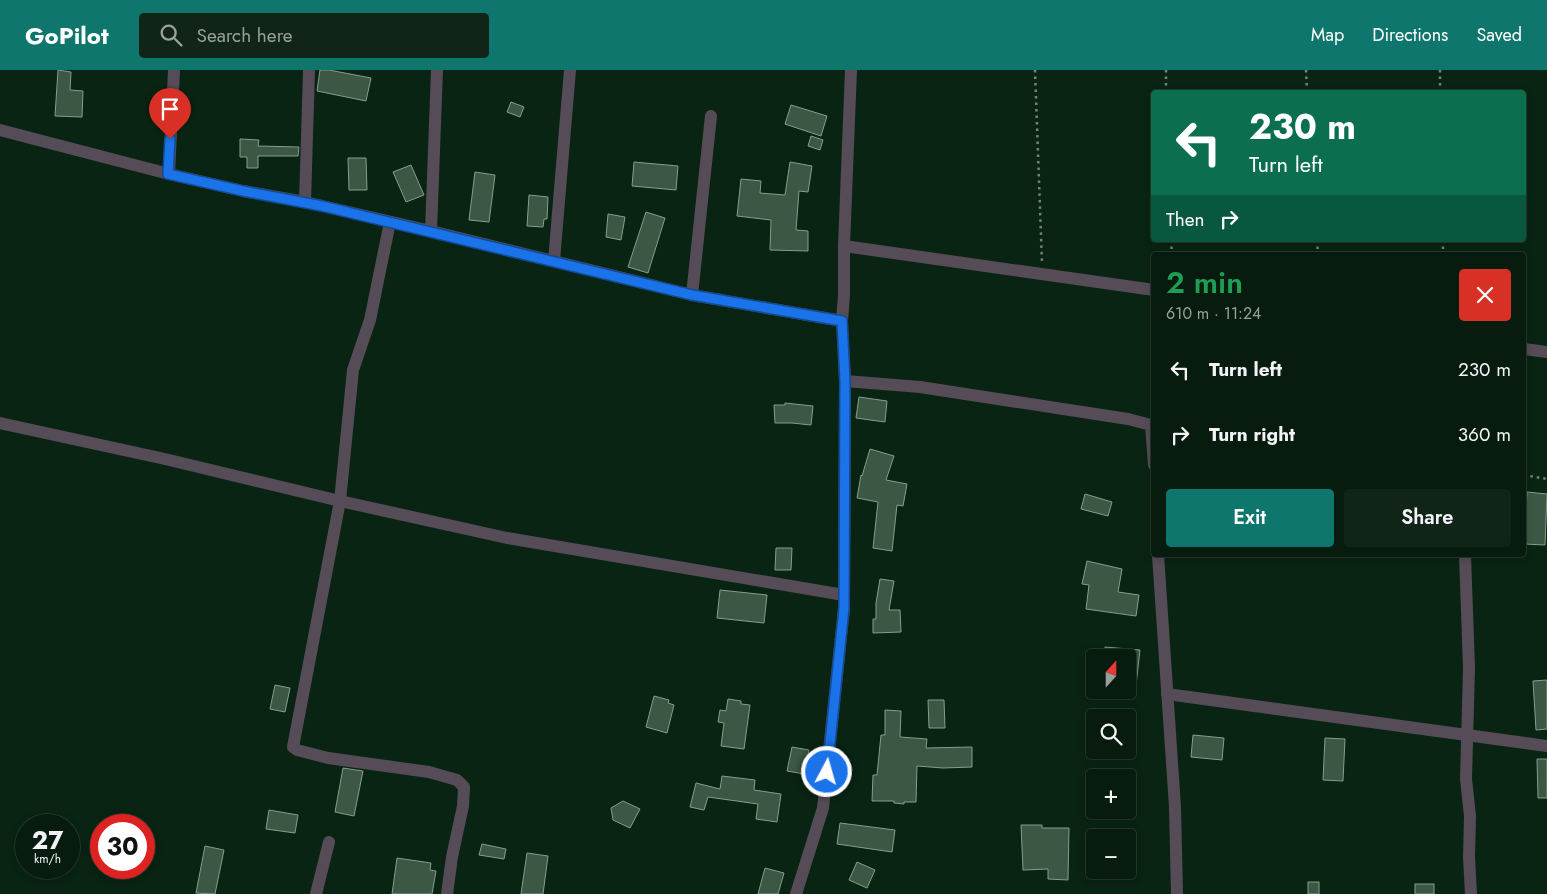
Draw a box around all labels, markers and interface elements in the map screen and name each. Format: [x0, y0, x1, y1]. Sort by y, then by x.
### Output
search box [139, 13, 489, 58]
text: GoPilot [25, 18, 109, 53]
icon: search [157, 21, 185, 49]
text: Search here [197, 22, 293, 49]
text: Map [1311, 22, 1344, 48]
text: Directions [1372, 22, 1448, 48]
text: Saved [1476, 22, 1522, 48]
pin [149, 88, 191, 139]
icon: arrive [156, 95, 184, 123]
text: 230 m [1249, 102, 1356, 152]
icon: left [1166, 110, 1231, 175]
text: Turn left [1249, 148, 1323, 180]
icon: right [1215, 205, 1243, 233]
text: Then [1166, 206, 1205, 233]
text: 2 min [1166, 261, 1243, 304]
button: close [1459, 269, 1511, 321]
text: 610 m · 11:24 [1166, 302, 1261, 325]
icon: left [1166, 356, 1194, 384]
text: Turn left [1209, 356, 1282, 383]
text: 230 m [1458, 356, 1511, 383]
icon: right [1166, 421, 1194, 449]
text: Turn right [1209, 421, 1295, 448]
text: 360 m [1458, 421, 1511, 448]
button: Exit [1166, 489, 1334, 547]
button: Share [1344, 489, 1511, 547]
north arrow [1086, 649, 1136, 699]
map controls [1086, 649, 1136, 879]
button: search [1086, 709, 1136, 759]
position arrow [800, 745, 852, 797]
button: + [1086, 769, 1136, 819]
speed limit sign: 30 [90, 814, 155, 879]
text: 27 [32, 822, 63, 858]
button: − [1086, 829, 1136, 879]
text: km/h [34, 850, 61, 868]

